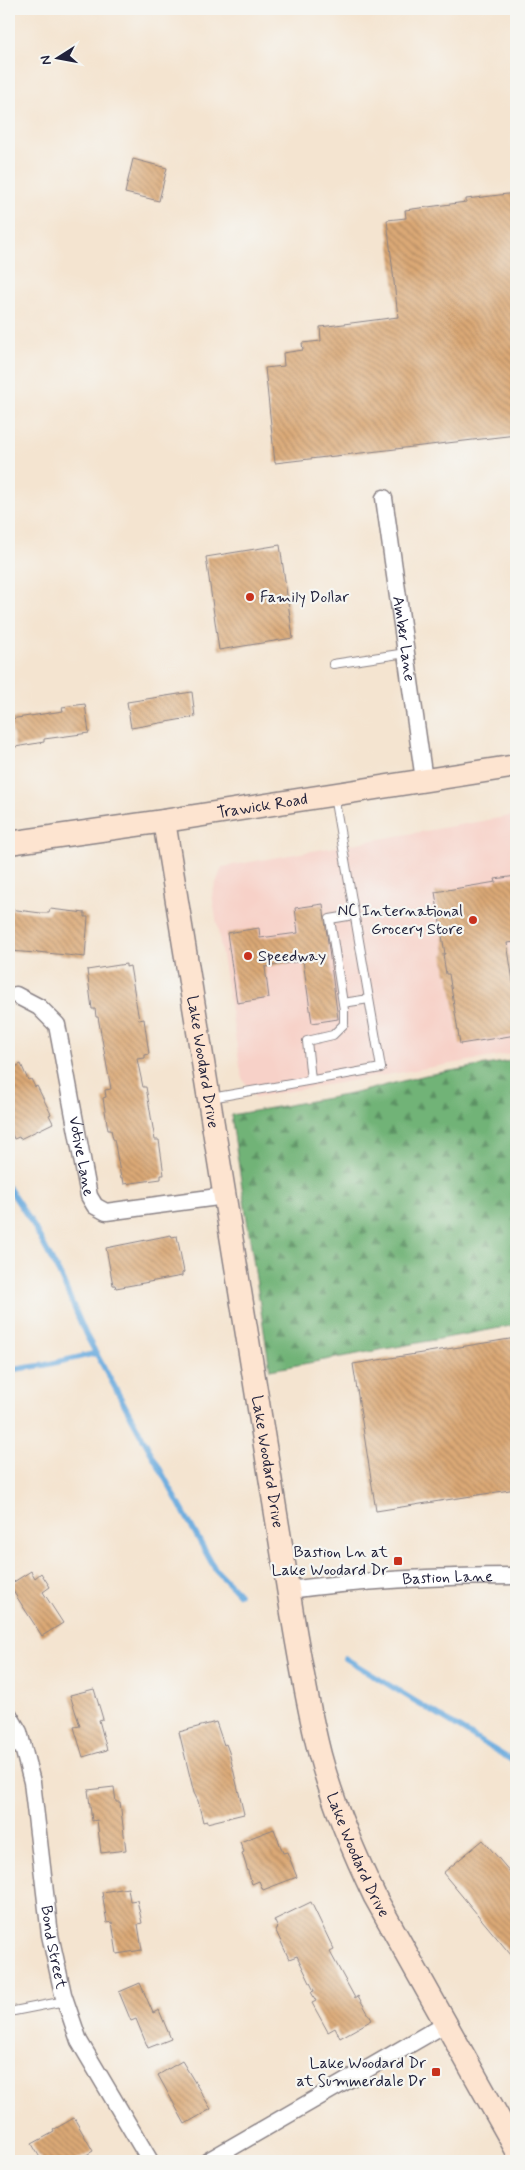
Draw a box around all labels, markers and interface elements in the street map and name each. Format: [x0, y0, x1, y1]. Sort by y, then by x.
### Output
north arrow [32, 32, 82, 82]
text: N [36, 54, 56, 67]
place label: Family Dollar [260, 587, 349, 608]
marker: Family Dollar [244, 591, 256, 603]
street label: Amber Lane [387, 594, 420, 683]
street label: Trawick Road [216, 788, 309, 823]
place label: NC International Grocery Store [337, 901, 463, 940]
marker: NC International Grocery Store [467, 914, 479, 926]
place label: Speedway [258, 946, 326, 967]
marker: Speedway [242, 950, 254, 962]
street label: Lake Woodard Drive [182, 994, 224, 1130]
street label: Votive Lane [64, 1114, 99, 1199]
street label: Lake Woodard Drive [246, 1394, 289, 1530]
place label: Bastion Ln at Lake Woodard Dr [272, 1542, 389, 1581]
marker: Bastion Ln at Lake Woodard Dr [392, 1555, 404, 1567]
street label: Bastion Lane [402, 1566, 493, 1590]
street label: Lake Woodard Drive [322, 1790, 395, 1921]
street label: Bond Street [36, 1904, 72, 1991]
place label: Lake Woodard Dr at Summerdale Dr [296, 2053, 427, 2092]
marker: Lake Woodard Dr at Summerdale Dr [430, 2066, 442, 2078]

